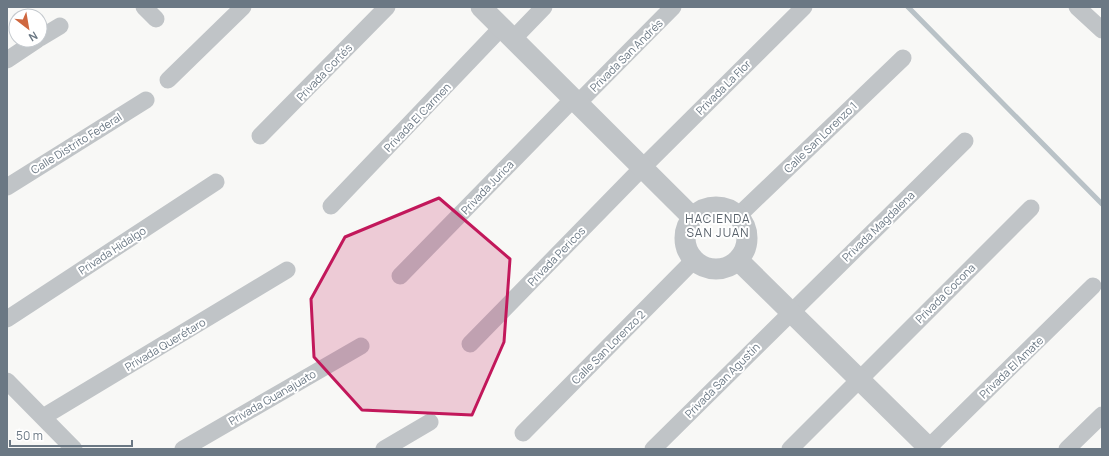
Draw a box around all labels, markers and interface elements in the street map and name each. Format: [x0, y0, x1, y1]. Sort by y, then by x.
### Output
north arrow [8, 8, 48, 48]
street label: Privada San Andrés [586, 15, 666, 95]
text: N [26, 29, 41, 46]
street label: Privada Cortés [293, 40, 355, 104]
street label: Privada La Flor [692, 56, 754, 118]
street label: Privada El Carmen [380, 79, 454, 155]
street label: Calle San Lorenzo 1 [780, 98, 860, 176]
street label: Calle Distrito Federal [28, 109, 124, 177]
street label: Privada Jurica [457, 157, 517, 217]
street label: Privada Magdalena [838, 187, 918, 265]
district label: HACIENDA SAN JUAN [685, 210, 751, 241]
street label: Privada Hidalgo [75, 222, 149, 277]
street label: Privada Pericos [524, 223, 588, 289]
street label: Privada Cocona [912, 260, 978, 326]
street label: Calle San Lorenzo 2 [568, 307, 648, 387]
street label: Privada Querétaro [122, 314, 209, 374]
street label: Privada El Amate [976, 332, 1047, 401]
street label: Privada San Agustín [681, 339, 763, 421]
street label: Privada Guanajuato [226, 366, 319, 428]
scale bar [10, 422, 132, 448]
text: 50 m [16, 427, 43, 444]

